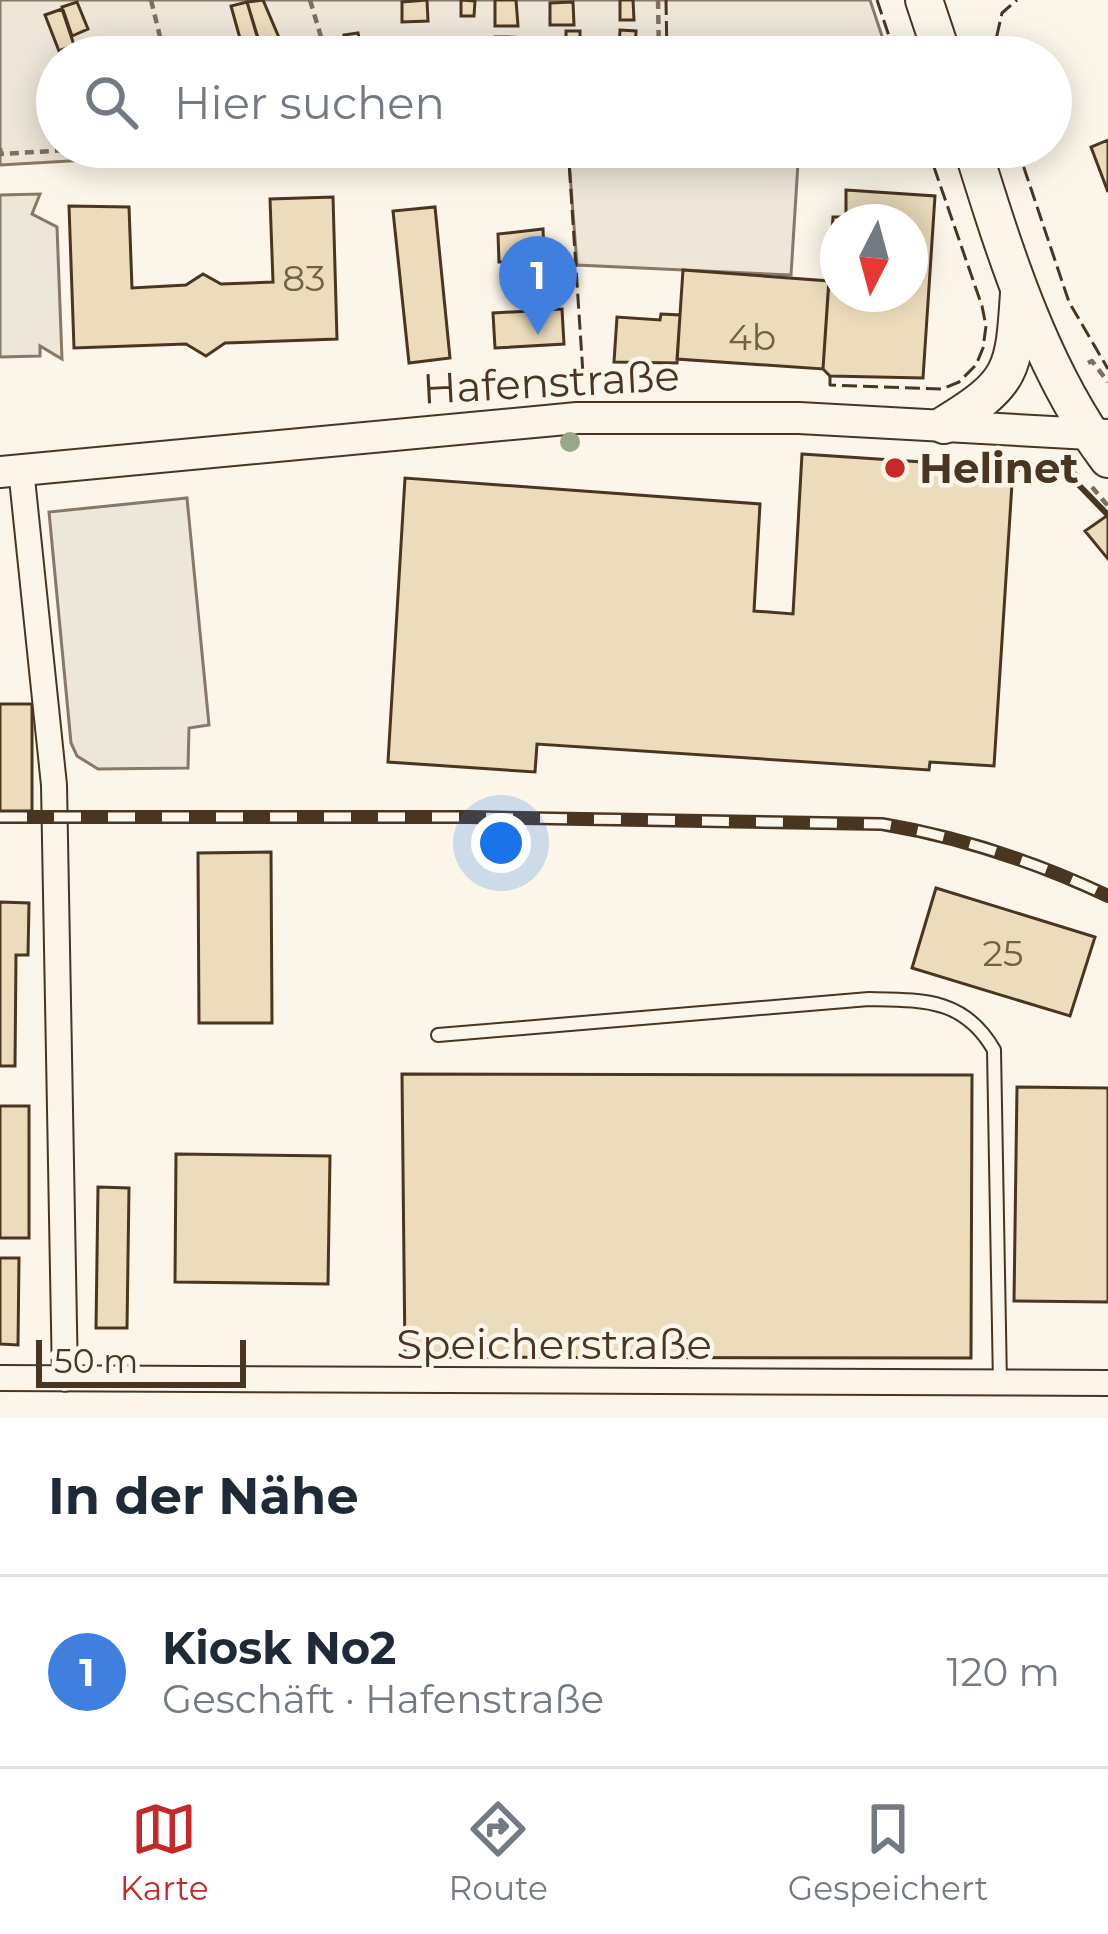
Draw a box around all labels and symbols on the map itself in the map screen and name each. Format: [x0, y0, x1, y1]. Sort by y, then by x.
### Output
north arrow [820, 204, 928, 312]
pin: 1 [499, 236, 577, 335]
house number: 83 [282, 256, 326, 300]
house number: 4b [728, 315, 776, 359]
street label: Hafenstraße [421, 349, 681, 415]
place label: Helinet [919, 442, 1079, 494]
marker: Helinet [882, 455, 908, 481]
your location [471, 813, 531, 873]
house number: 25 [983, 931, 1023, 975]
street label: Speicherstraße [396, 1318, 712, 1370]
scale bar [36, 1334, 246, 1387]

